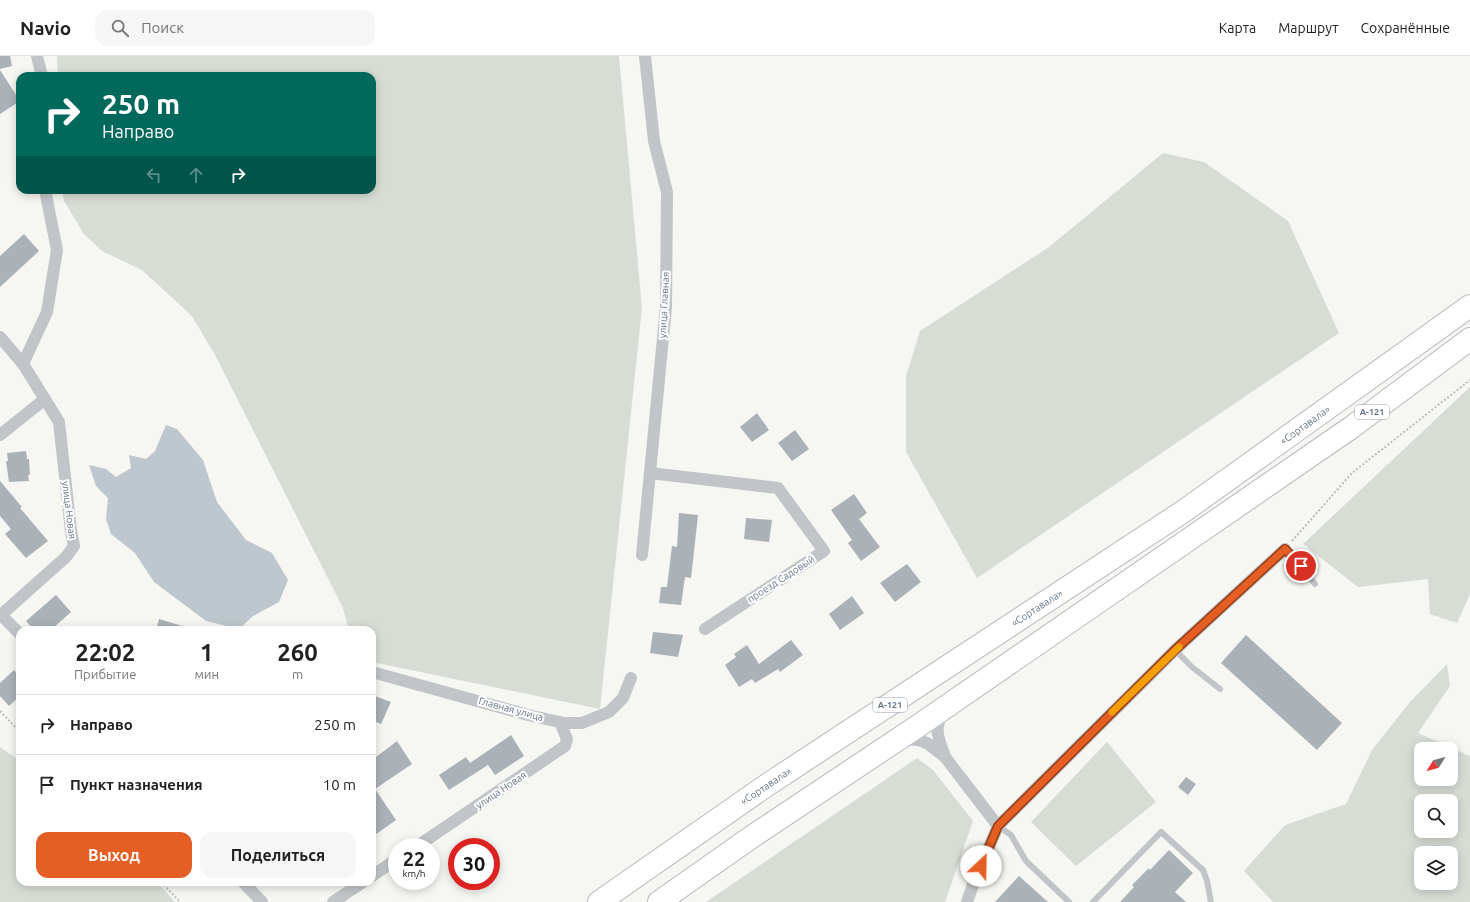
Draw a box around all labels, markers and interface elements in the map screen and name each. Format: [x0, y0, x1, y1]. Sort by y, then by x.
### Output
search box [95, 10, 375, 46]
text: Navio [20, 17, 71, 39]
icon: search [109, 17, 131, 39]
text: Поиск [141, 19, 184, 36]
text: Карта [1219, 20, 1256, 36]
text: Маршрут [1278, 20, 1339, 36]
text: Сохранённые [1361, 20, 1450, 36]
icon: right [36, 88, 88, 140]
text: 250 m [102, 88, 180, 119]
text: Направо [102, 121, 174, 141]
icon: left [143, 164, 165, 186]
icon: ahead [185, 164, 207, 186]
icon: right [227, 164, 249, 186]
street label: улица Главная [657, 271, 671, 339]
street label: «Сортавала» [1278, 403, 1332, 447]
road number: А-121 [1355, 405, 1389, 419]
street label: улица Новая [60, 480, 78, 540]
pin [1284, 549, 1318, 583]
street label: проезд Садовый [745, 553, 817, 605]
icon: arrive [1290, 555, 1312, 577]
street label: «Сортавала» [1009, 587, 1065, 629]
text: 22:02 [75, 639, 135, 666]
text: 1 [200, 639, 214, 666]
text: 260 [277, 639, 318, 666]
text: Прибытие [74, 667, 136, 681]
text: мин [194, 667, 219, 681]
text: m [292, 667, 303, 681]
street label: Главная улица [477, 695, 545, 723]
road number: А-121 [873, 698, 907, 712]
icon: right [36, 714, 58, 736]
text: Направо [70, 716, 133, 733]
text: 250 m [314, 716, 356, 733]
north arrow [1414, 742, 1458, 786]
map controls [1414, 742, 1458, 890]
street label: «Сортавала» [739, 765, 794, 807]
street label: улица Новая [474, 769, 528, 811]
icon: arrive [36, 774, 58, 796]
text: Пункт назначения [70, 776, 203, 793]
text: 10 m [323, 776, 356, 793]
button: search [1414, 794, 1458, 838]
button: Выход [36, 832, 192, 878]
button: Поделиться [200, 832, 356, 878]
speed limit sign: 30 [448, 838, 500, 890]
position arrow [960, 845, 1002, 887]
button: layers [1414, 846, 1458, 890]
text: 22 [403, 847, 425, 870]
text: km/h [402, 868, 426, 879]

